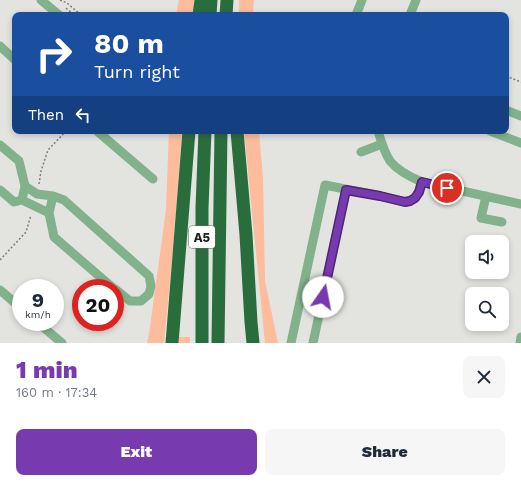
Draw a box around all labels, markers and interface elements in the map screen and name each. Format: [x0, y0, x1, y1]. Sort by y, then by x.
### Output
text: 80 m [94, 27, 164, 60]
icon: right [28, 28, 80, 80]
text: Turn right [94, 61, 180, 82]
icon: left [72, 104, 94, 126]
text: Then [28, 106, 64, 124]
pin [430, 171, 464, 205]
icon: arrive [436, 177, 458, 199]
road number: A5 [189, 226, 215, 248]
map controls [465, 235, 509, 331]
button: sound [465, 235, 509, 279]
position arrow [302, 276, 344, 318]
speed limit sign: 20 [72, 279, 124, 331]
button: search [465, 287, 509, 331]
text: 9 [32, 288, 44, 312]
text: km/h [25, 309, 51, 320]
text: 1 min [16, 356, 78, 384]
button: close [463, 356, 505, 398]
text: 160 m · 17:34 [16, 385, 97, 400]
button: Exit [16, 429, 257, 475]
button: Share [265, 429, 505, 475]

